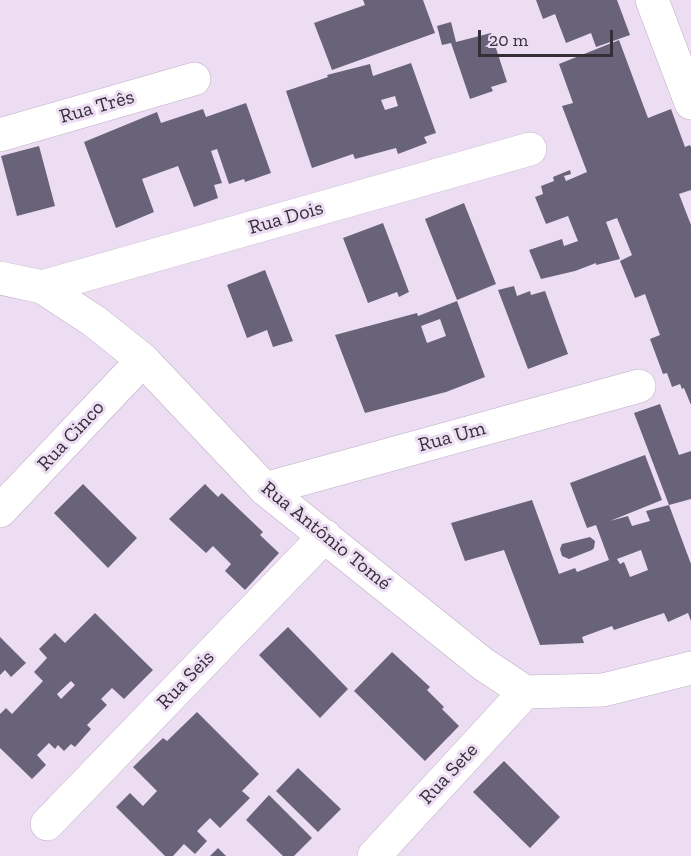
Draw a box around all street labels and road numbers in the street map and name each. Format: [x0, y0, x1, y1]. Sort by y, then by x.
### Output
street label: Rua Três [57, 85, 137, 129]
street label: Rua Dois [246, 196, 326, 240]
street label: Rua Cinco [32, 396, 110, 476]
street label: Rua Um [416, 416, 488, 458]
street label: Rua Antônio Tomé [256, 476, 396, 596]
street label: Rua Seis [152, 646, 220, 714]
street label: Rua Sete [415, 739, 483, 809]

